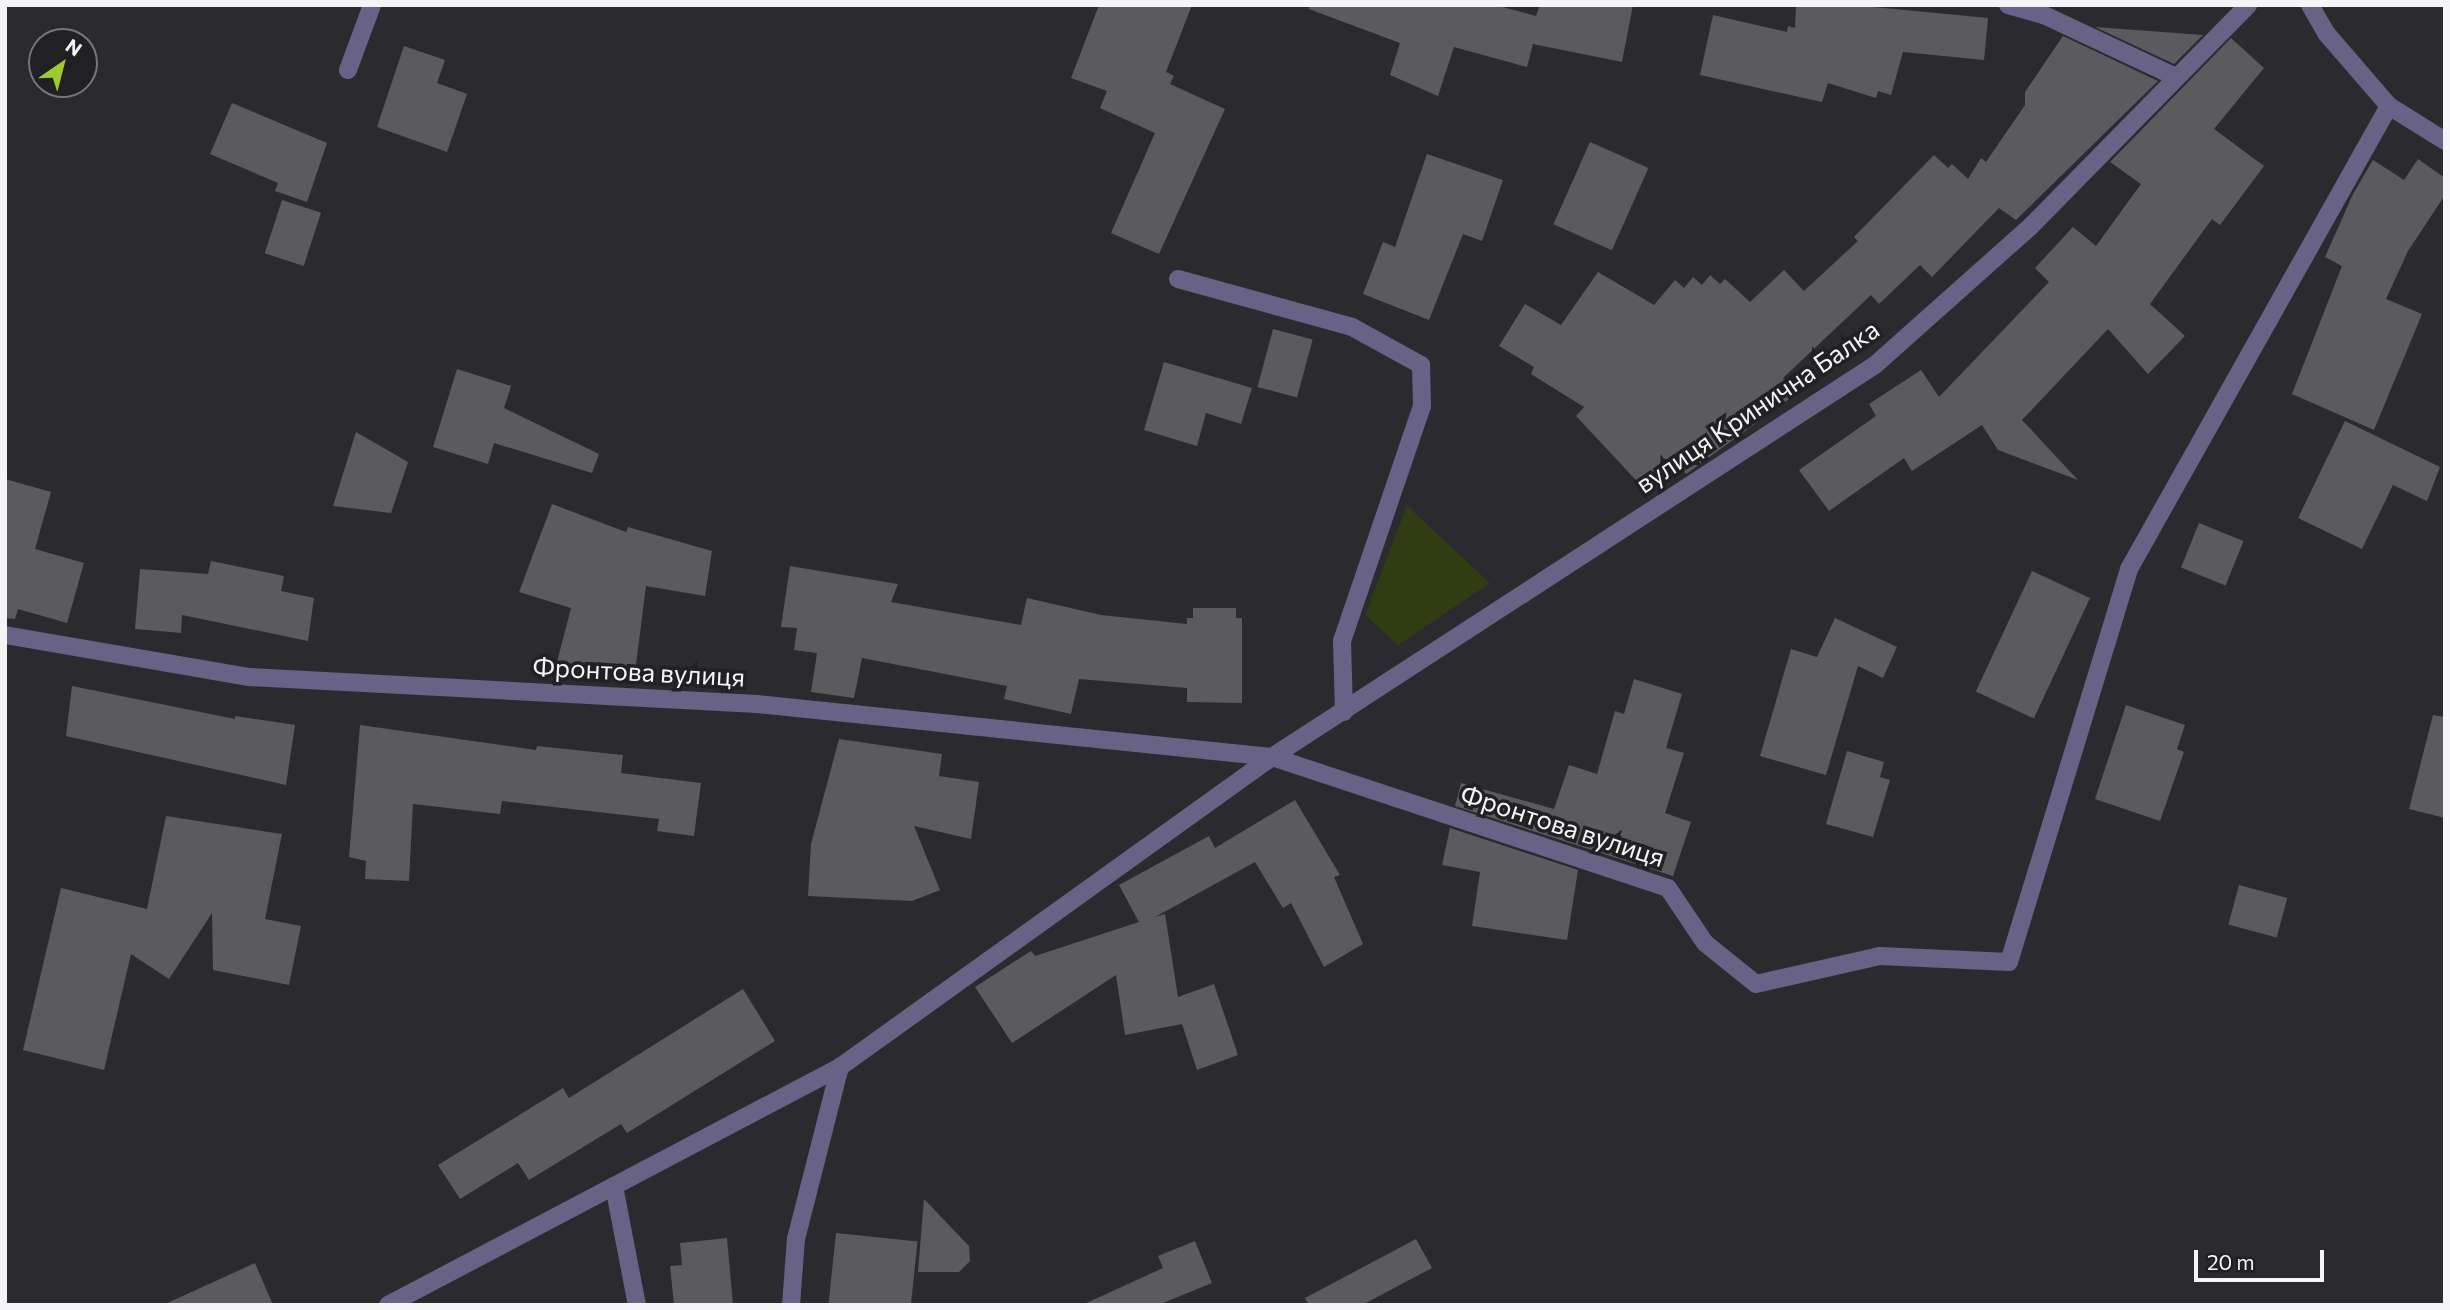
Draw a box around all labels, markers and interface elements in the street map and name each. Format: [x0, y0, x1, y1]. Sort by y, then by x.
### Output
north arrow [28, 28, 98, 98]
text: N [62, 34, 87, 61]
street label: вулиця Кринична Балка [1630, 313, 1884, 499]
street label: Фронтова вулиця [532, 650, 746, 692]
street label: Фронтова вулиця [1457, 777, 1669, 873]
scale bar [2198, 1236, 2328, 1280]
text: 20 m [2207, 1249, 2255, 1274]

